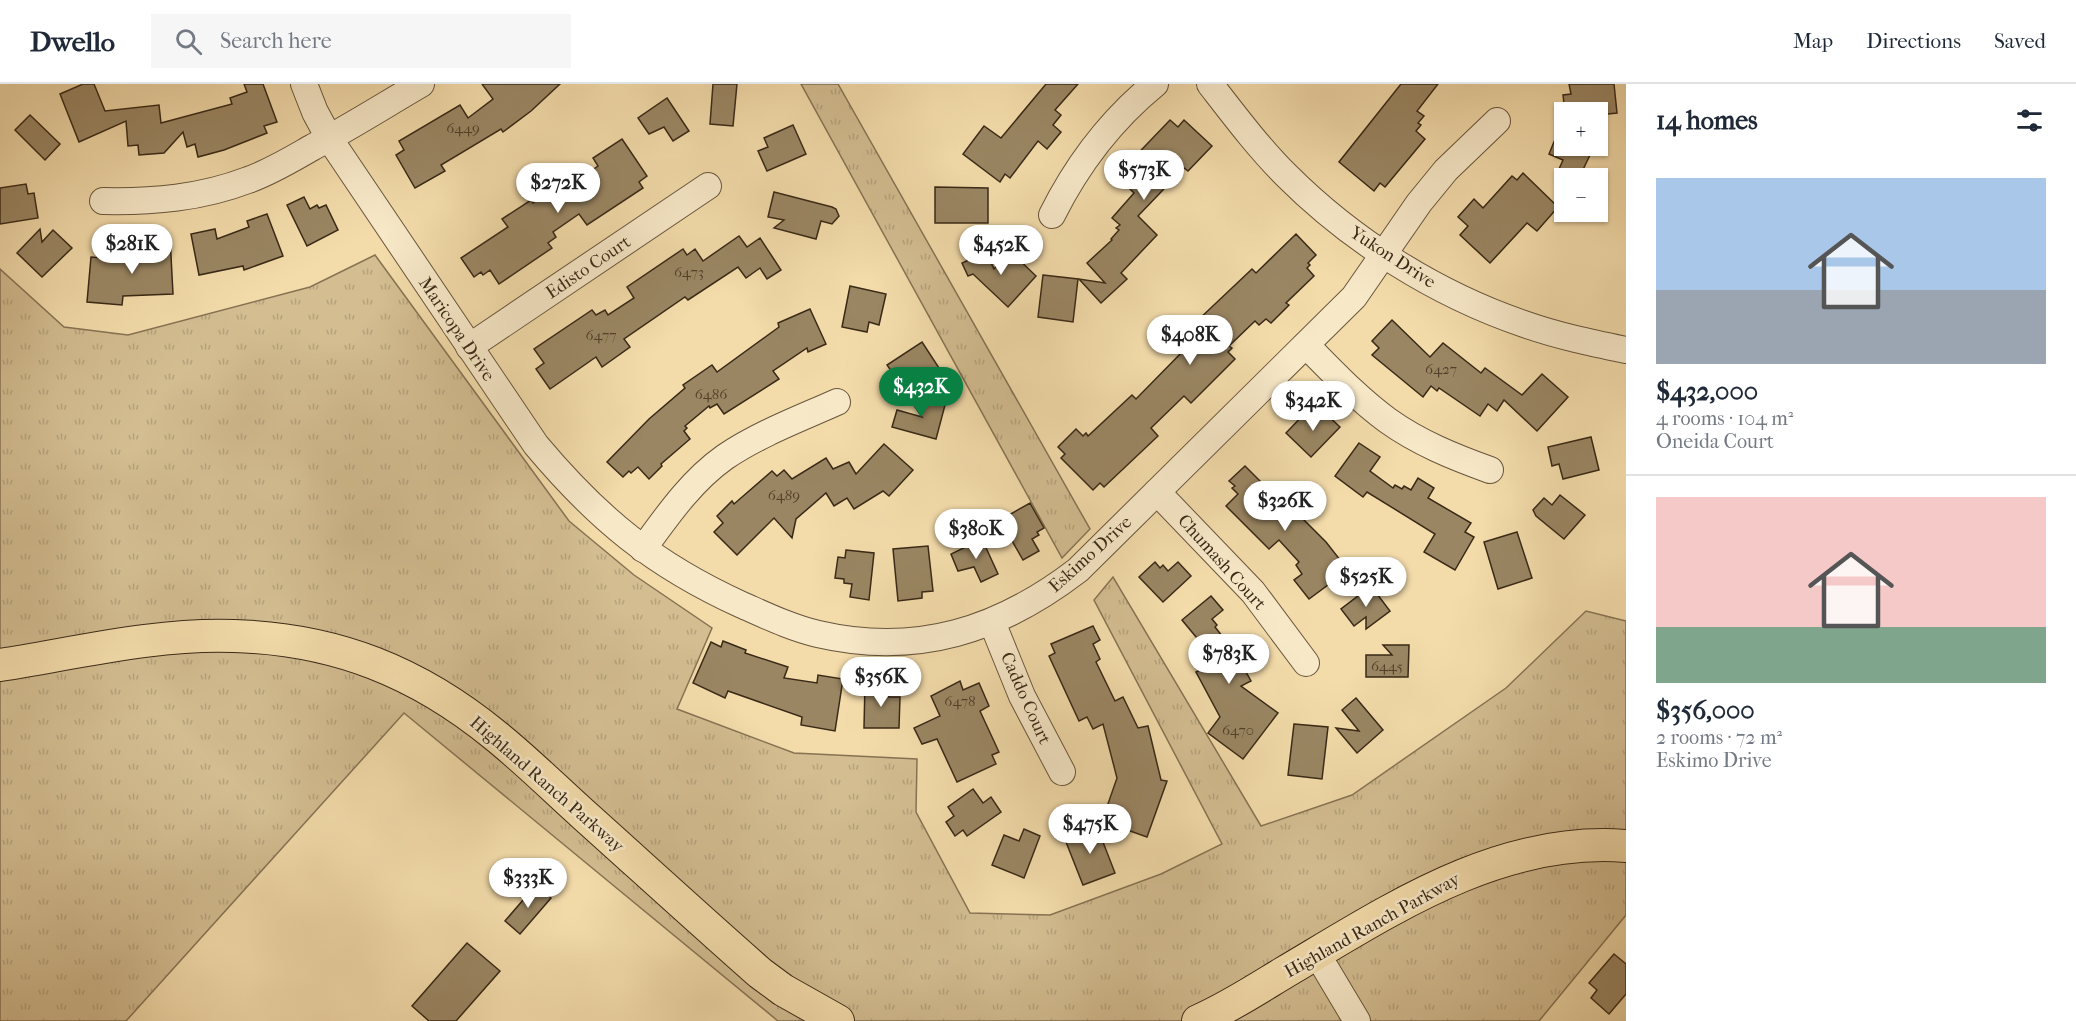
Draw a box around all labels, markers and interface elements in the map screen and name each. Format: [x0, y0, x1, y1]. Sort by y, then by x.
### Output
search box [151, 14, 571, 68]
text: Dwello [30, 25, 115, 58]
icon: search [172, 25, 205, 58]
text: Search here [220, 28, 332, 54]
text: Map [1793, 29, 1833, 53]
text: Directions [1866, 29, 1961, 53]
text: Saved [1994, 29, 2046, 53]
map controls [1554, 102, 1608, 222]
button: + [1554, 102, 1608, 156]
icon: filters [2013, 104, 2046, 137]
text: 14 homes [1656, 105, 1758, 136]
house number: 6449 [446, 119, 480, 137]
pin: $573K [1102, 150, 1186, 201]
text: $573K [1118, 158, 1170, 181]
pin: $272K [516, 163, 600, 214]
button: − [1554, 168, 1608, 222]
text: $272K [530, 171, 586, 194]
icon: home [1797, 217, 1905, 325]
street label: Yukon Drive [1345, 222, 1439, 293]
pin: $281K [90, 224, 174, 275]
pin: $452K [959, 225, 1043, 276]
street label: Edisto Court [542, 231, 635, 303]
text: $281K [105, 232, 159, 255]
text: $452K [973, 233, 1029, 256]
house number: 6473 [674, 263, 704, 281]
street label: Maricopa Drive [414, 273, 499, 385]
pin: $408K [1148, 315, 1232, 366]
text: $408K [1161, 323, 1219, 346]
house number: 6477 [586, 326, 616, 344]
house number: 6427 [1425, 360, 1457, 378]
pin: $432K [879, 367, 963, 418]
text: $432K [893, 375, 949, 398]
text: $432,000 [1656, 376, 1758, 407]
pin: $342K [1271, 381, 1355, 432]
house number: 6486 [695, 385, 728, 403]
text: $342K [1285, 389, 1341, 412]
text: 4 rooms · 104 m² [1656, 407, 1794, 430]
text: Oneida Court [1656, 430, 1774, 453]
pin: $326K [1243, 481, 1327, 532]
house number: 6489 [768, 486, 800, 504]
text: $326K [1258, 489, 1312, 512]
pin: $380K [934, 509, 1018, 560]
street label: Chumash Court [1173, 510, 1270, 615]
street label: Eskimo Drive [1045, 512, 1136, 597]
text: $380K [949, 517, 1003, 540]
icon: home [1797, 536, 1905, 644]
pin: $525K [1324, 557, 1408, 608]
text: $525K [1339, 565, 1393, 588]
pin: $783K [1187, 634, 1271, 685]
text: $783K [1202, 642, 1256, 665]
street label: Caddo Court [996, 649, 1055, 748]
pin: $356K [839, 657, 923, 708]
house number: 6445 [1371, 657, 1403, 675]
text: $356K [854, 665, 908, 688]
house number: 6478 [944, 692, 976, 710]
text: $356,000 [1656, 695, 1755, 726]
street label: Highland Ranch Parkway [465, 712, 629, 858]
house number: 6470 [1222, 721, 1254, 739]
text: 2 rooms · 72 m² [1656, 726, 1782, 749]
text: Eskimo Drive [1656, 749, 1772, 772]
pin: $475K [1048, 804, 1132, 855]
text: $475K [1062, 812, 1118, 835]
pin: $333K [486, 858, 570, 909]
text: $333K [503, 866, 553, 889]
street label: Highland Ranch Parkway [1281, 868, 1465, 982]

